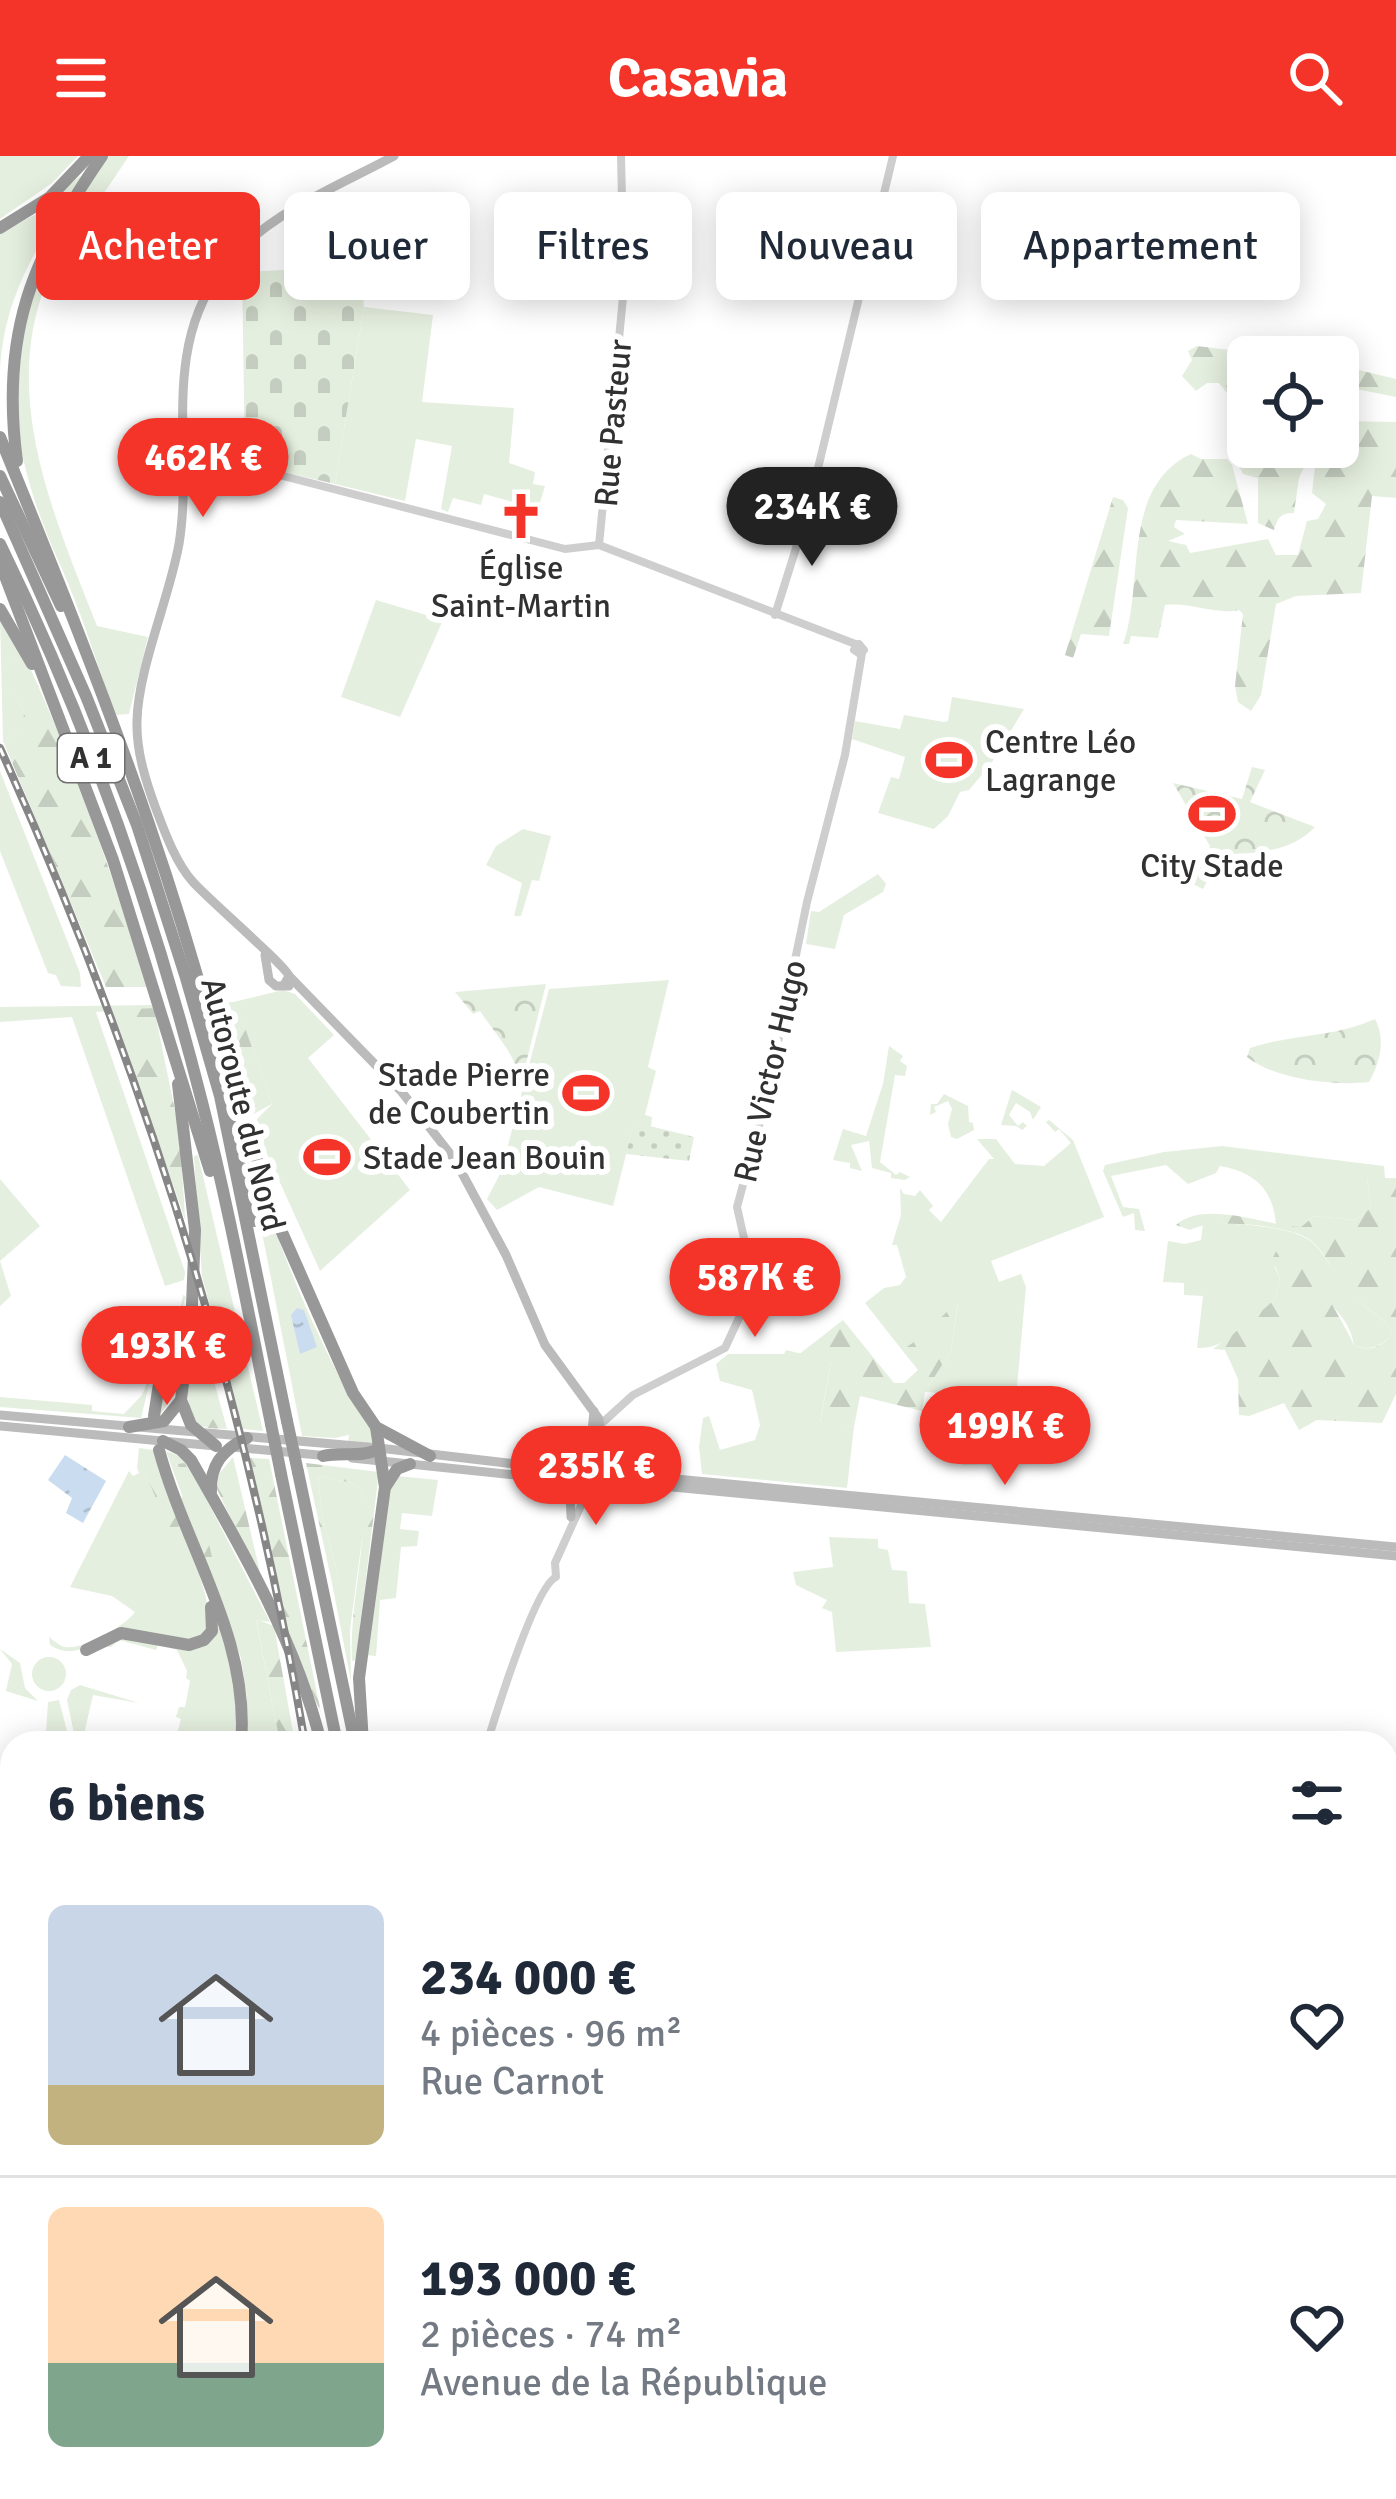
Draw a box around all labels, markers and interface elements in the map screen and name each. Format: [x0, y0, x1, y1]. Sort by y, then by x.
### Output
icon: menu [48, 45, 114, 111]
text: Casavia [608, 45, 788, 112]
icon: search [1282, 45, 1348, 111]
chip: Acheter [36, 192, 260, 300]
chip: Louer [284, 192, 470, 300]
chip: Filtres [494, 192, 692, 300]
chip: Nouveau [716, 192, 957, 300]
chip: Appartement [981, 192, 1300, 300]
map controls [1227, 336, 1359, 468]
button: locate [1227, 336, 1359, 468]
street label: Rue Pasteur [586, 338, 641, 509]
pin: 462K € [105, 418, 301, 520]
text: 462K € [144, 433, 262, 481]
pin: 234K € [714, 467, 910, 569]
text: 234K € [753, 482, 871, 530]
church icon: Église Saint-Martin [496, 491, 546, 541]
place label: Église Saint-Martin [431, 548, 611, 627]
place label: Centre Léo Lagrange [985, 722, 1136, 801]
road number: A 1 [58, 734, 124, 782]
sports icon: Centre Léo Lagrange [924, 735, 974, 785]
sports icon: City Stade [1187, 789, 1237, 839]
place label: City Stade [1140, 846, 1284, 887]
street label: Rue Victor Hugo [725, 956, 816, 1187]
street label: Autoroute du Nord [191, 973, 294, 1235]
place label: Stade Pierre de Coubertin [368, 1055, 550, 1134]
sports icon: Stade Pierre de Coubertin [561, 1068, 611, 1118]
sports icon: Stade Jean Bouin [302, 1132, 352, 1182]
place label: Stade Jean Bouin [363, 1138, 606, 1179]
pin: 587K € [657, 1238, 853, 1340]
text: 587K € [696, 1253, 814, 1301]
pin: 193K € [69, 1306, 265, 1408]
text: 193K € [108, 1321, 226, 1369]
pin: 199K € [907, 1386, 1103, 1488]
text: 199K € [946, 1401, 1064, 1449]
pin: 235K € [498, 1426, 694, 1528]
text: 235K € [537, 1441, 655, 1489]
icon: filters [1284, 1770, 1350, 1836]
text: 6 biens [48, 1772, 205, 1835]
text: 234 000 € [420, 1946, 635, 2009]
icon: home [144, 1953, 288, 2097]
icon: heart [1284, 1992, 1350, 2058]
text: 4 pièces · 96 m² [420, 2009, 682, 2057]
text: Rue Carnot [420, 2057, 604, 2105]
text: 193 000 € [420, 2247, 635, 2310]
icon: home [144, 2255, 288, 2399]
icon: heart [1284, 2294, 1350, 2360]
text: 2 pièces · 74 m² [420, 2310, 682, 2358]
text: Avenue de la République [420, 2358, 827, 2406]

